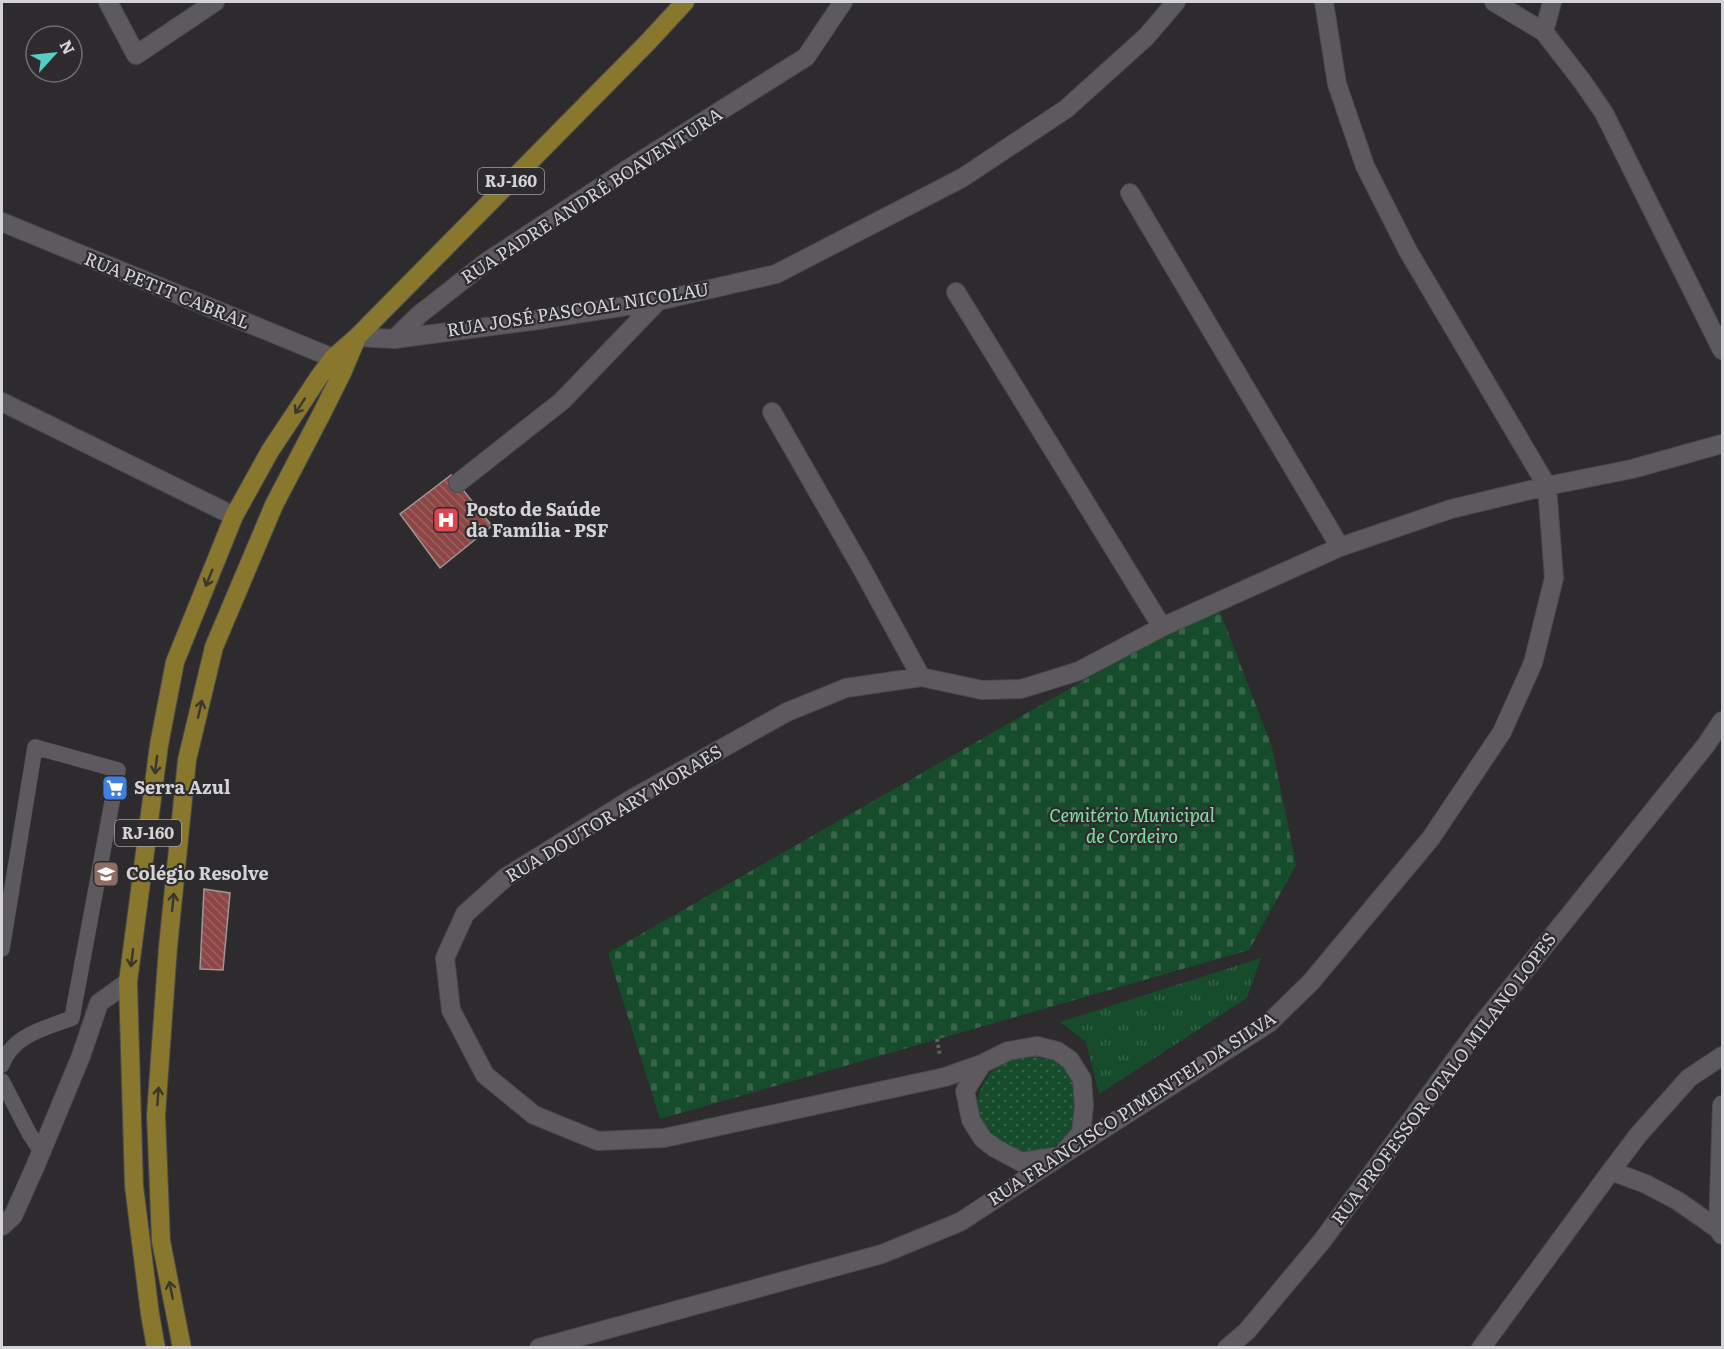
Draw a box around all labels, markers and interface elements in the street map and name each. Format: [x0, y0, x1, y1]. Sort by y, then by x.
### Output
north arrow [24, 24, 84, 84]
text: N [55, 35, 82, 58]
street label: RUA PADRE ANDRÉ BOAVENTURA [455, 100, 727, 290]
road number: RJ-160 [478, 168, 544, 194]
street label: RUA PETIT CABRAL [81, 244, 254, 335]
street label: RUA JOSÉ PASCOAL NICOLAU [445, 274, 711, 343]
one-way arrow [294, 397, 306, 414]
place label: Posto de Saúde da Família - PSF [466, 495, 608, 543]
hospital icon: Posto de Saúde da Família - PSF [431, 505, 461, 535]
one-way arrow [203, 568, 214, 587]
one-way arrow [194, 700, 206, 719]
street label: RUA DOUTOR ARY MORAES [500, 737, 727, 888]
one-way arrow [151, 754, 162, 774]
supermarket icon: Serra Azul [100, 773, 130, 803]
place label: Serra Azul [134, 773, 231, 800]
park label: Cemitério Municipal de Cordeiro [1049, 801, 1216, 849]
road number: RJ-160 [115, 820, 181, 846]
school or university icon: Colégio Resolve [91, 859, 121, 889]
place label: Colégio Resolve [126, 859, 269, 886]
one-way arrow [168, 892, 179, 912]
street label: RUA PROFESSOR OTALO MILANO LOPES [1324, 926, 1562, 1230]
one-way arrow [126, 948, 137, 967]
street label: RUA FRANCISCO PIMENTEL DA SILVA [982, 1004, 1281, 1211]
one-way arrow [152, 1087, 163, 1107]
one-way arrow [165, 1281, 176, 1300]

